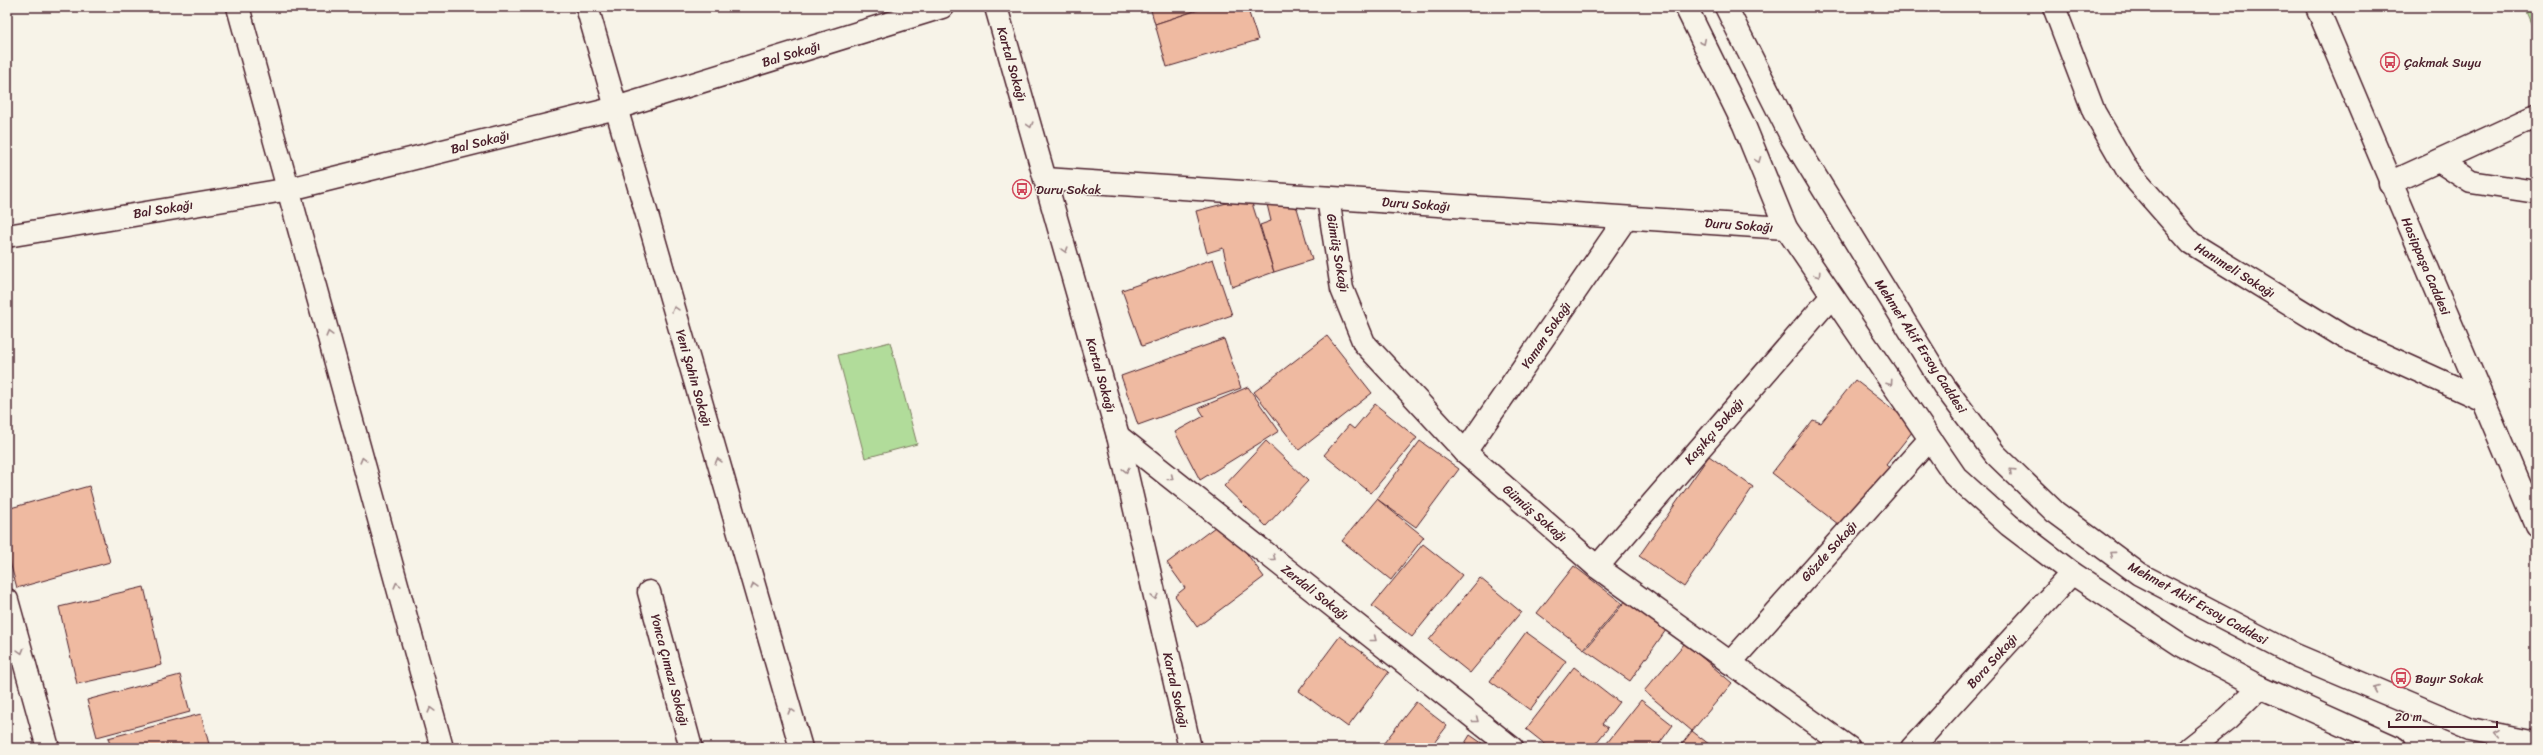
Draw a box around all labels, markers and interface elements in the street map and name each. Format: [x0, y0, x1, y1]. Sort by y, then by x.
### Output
street label: Kartal Sokağı [990, 24, 1034, 105]
street label: Bal Sokağı [759, 34, 824, 74]
one-way arrow [1698, 38, 1706, 45]
bus stop icon: Çakmak Suyu [2379, 51, 2401, 73]
place label: Çakmak Suyu [2404, 51, 2481, 74]
one-way arrow [1025, 122, 1034, 129]
street label: Bal Sokağı [448, 123, 512, 160]
one-way arrow [1753, 155, 1761, 163]
bus stop icon: Duru Sokak [1011, 178, 1033, 200]
place label: Duru Sokak [1036, 178, 1101, 201]
street label: Duru Sokağı [1381, 190, 1451, 218]
street label: Bal Sokağı [131, 193, 195, 225]
street label: Duru Sokağı [1704, 211, 1774, 239]
street label: Gümüş Sokağı [1320, 212, 1356, 295]
street label: Hasippaşa Caddesi [2395, 213, 2457, 319]
street label: Hanımeli Sokağı [2190, 236, 2280, 304]
one-way arrow [1061, 247, 1069, 254]
one-way arrow [1813, 270, 1820, 277]
street label: Mehmet Akif Ersoy Caddesi [1869, 274, 1974, 418]
street label: Yaman Sokağı [1515, 296, 1577, 374]
one-way arrow [671, 306, 679, 312]
street label: Yeni Şahin Sokağı [669, 327, 719, 430]
one-way arrow [325, 331, 334, 338]
street label: Kartal Sokağı [1079, 335, 1123, 416]
one-way arrow [1885, 378, 1892, 385]
street label: Kaşıkçı Sokağı [1678, 392, 1750, 470]
one-way arrow [359, 456, 368, 463]
one-way arrow [714, 457, 723, 464]
one-way arrow [1121, 467, 1129, 473]
one-way arrow [2009, 468, 2017, 475]
one-way arrow [1166, 473, 1173, 480]
street label: Gümüş Sokağı [1497, 478, 1573, 548]
street label: Gözde Sokağı [1795, 515, 1863, 587]
one-way arrow [2109, 551, 2116, 558]
one-way arrow [1268, 554, 1275, 561]
street label: Mehmet Akif Ersoy Caddesi [2124, 555, 2273, 651]
street label: Zerdali Sokağı [1276, 558, 1355, 626]
one-way arrow [393, 582, 402, 589]
one-way arrow [751, 582, 759, 589]
one-way arrow [1150, 593, 1159, 600]
street label: Yonca Çımazı Sokağı [644, 611, 696, 729]
street label: Bora Sokağı [1961, 628, 2024, 694]
one-way arrow [1370, 634, 1377, 641]
one-way arrow [16, 648, 25, 655]
street label: Kartal Sokağı [1156, 650, 1196, 731]
bus stop icon: Bayır Sokak [2390, 667, 2412, 689]
place label: Bayır Sokak [2415, 667, 2484, 690]
one-way arrow [2373, 686, 2380, 694]
scale bar [2389, 703, 2497, 729]
text: 20 m [2395, 706, 2422, 728]
one-way arrow [428, 707, 436, 714]
one-way arrow [787, 707, 795, 714]
one-way arrow [1472, 715, 1479, 722]
one-way arrow [2495, 731, 2501, 739]

